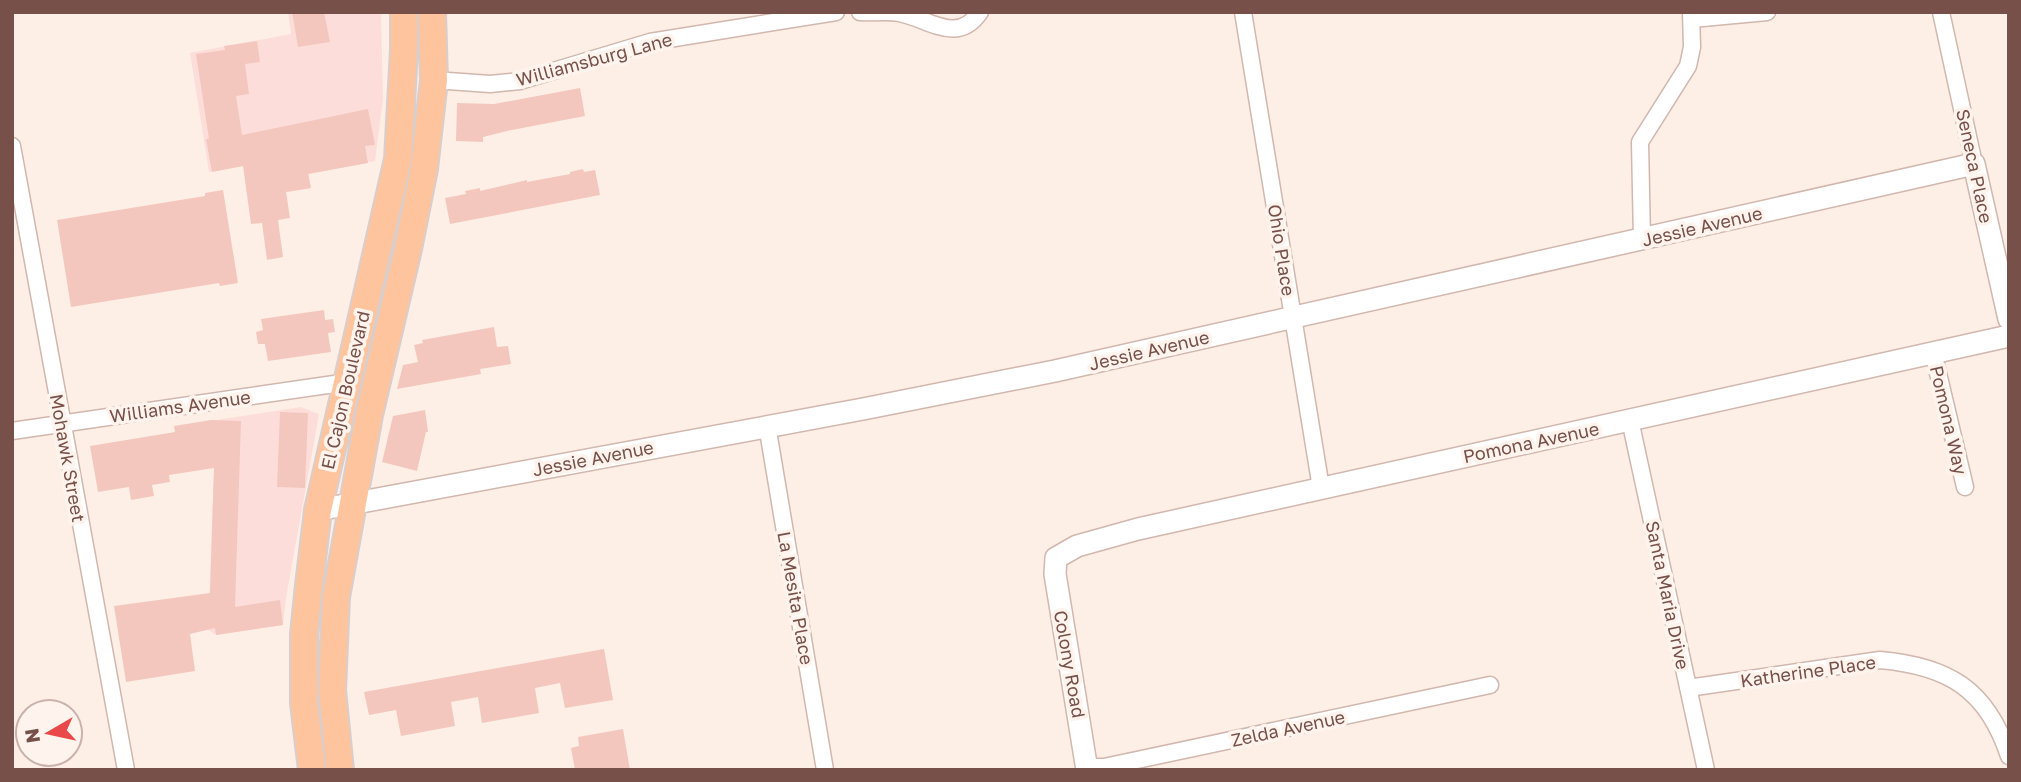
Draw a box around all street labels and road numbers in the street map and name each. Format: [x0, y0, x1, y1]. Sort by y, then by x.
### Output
street label: Williamsburg Lane [514, 28, 674, 90]
street label: Seneca Place [1952, 107, 1998, 225]
street label: Jessie Avenue [1640, 201, 1764, 251]
street label: Ohio Place [1264, 203, 1300, 297]
street label: El Cajon Boulevard [316, 309, 374, 471]
street label: Jessie Avenue [1087, 325, 1211, 375]
street label: Pomona Way [1926, 363, 1972, 477]
street label: Williams Avenue [108, 385, 252, 427]
street label: Mohawk Street [46, 392, 90, 524]
street label: Pomona Avenue [1461, 417, 1601, 467]
street label: Jessie Avenue [531, 435, 655, 481]
street label: Santa Maria Drive [1642, 519, 1694, 671]
street label: La Mesita Place [773, 529, 819, 667]
street label: Colony Road [1050, 609, 1090, 719]
street label: Katherine Place [1739, 651, 1877, 691]
street label: Zelda Avenue [1229, 705, 1347, 751]

